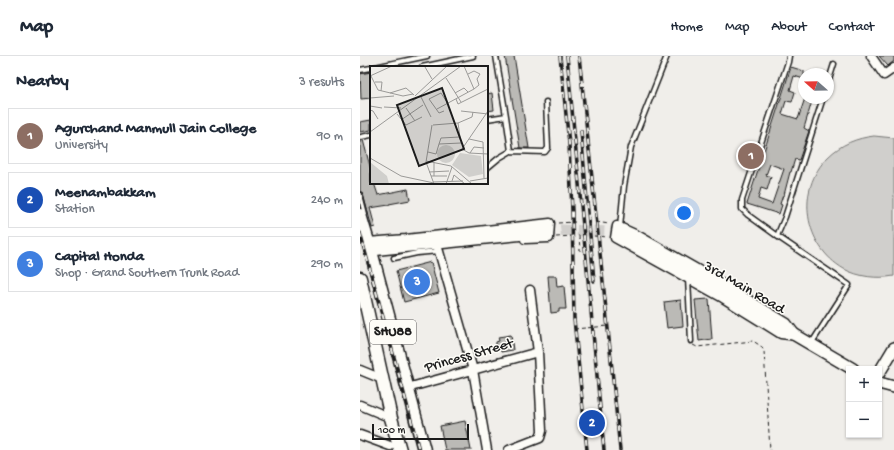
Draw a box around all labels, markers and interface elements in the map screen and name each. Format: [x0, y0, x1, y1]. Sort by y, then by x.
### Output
text: Map [20, 16, 53, 39]
text: Home [671, 19, 703, 36]
text: Map [725, 19, 749, 36]
text: About [771, 19, 807, 36]
text: Contact [829, 19, 874, 36]
inset map [370, 66, 488, 184]
north arrow [798, 68, 834, 104]
text: Nearby [16, 72, 69, 92]
text: 3 results [299, 75, 344, 90]
text: Agurchand Manmull Jain College [55, 120, 256, 138]
text: 1 [27, 129, 33, 144]
text: 90 m [317, 129, 343, 144]
text: University [55, 138, 108, 153]
pin: 1 [738, 141, 764, 171]
text: Meenambakkam [55, 184, 156, 202]
text: 2 [27, 193, 33, 208]
text: 240 m [311, 193, 343, 208]
text: Station [55, 202, 95, 217]
your location [674, 203, 694, 223]
text: Capital Honda [55, 248, 144, 266]
text: 3 [27, 257, 33, 272]
text: 290 m [310, 257, 343, 272]
street label: 3rd Main Road [699, 257, 789, 319]
text: Shop · Grand Southern Trunk Road [55, 266, 239, 281]
pin: 3 [404, 267, 430, 297]
road number: SHU88 [370, 320, 416, 344]
street label: Princess Street [422, 334, 517, 378]
map controls [846, 366, 882, 438]
button: + [846, 366, 882, 402]
button: − [846, 402, 882, 438]
pin: 2 [579, 408, 605, 438]
scale bar [372, 422, 469, 441]
text: 100 m [378, 425, 405, 437]

